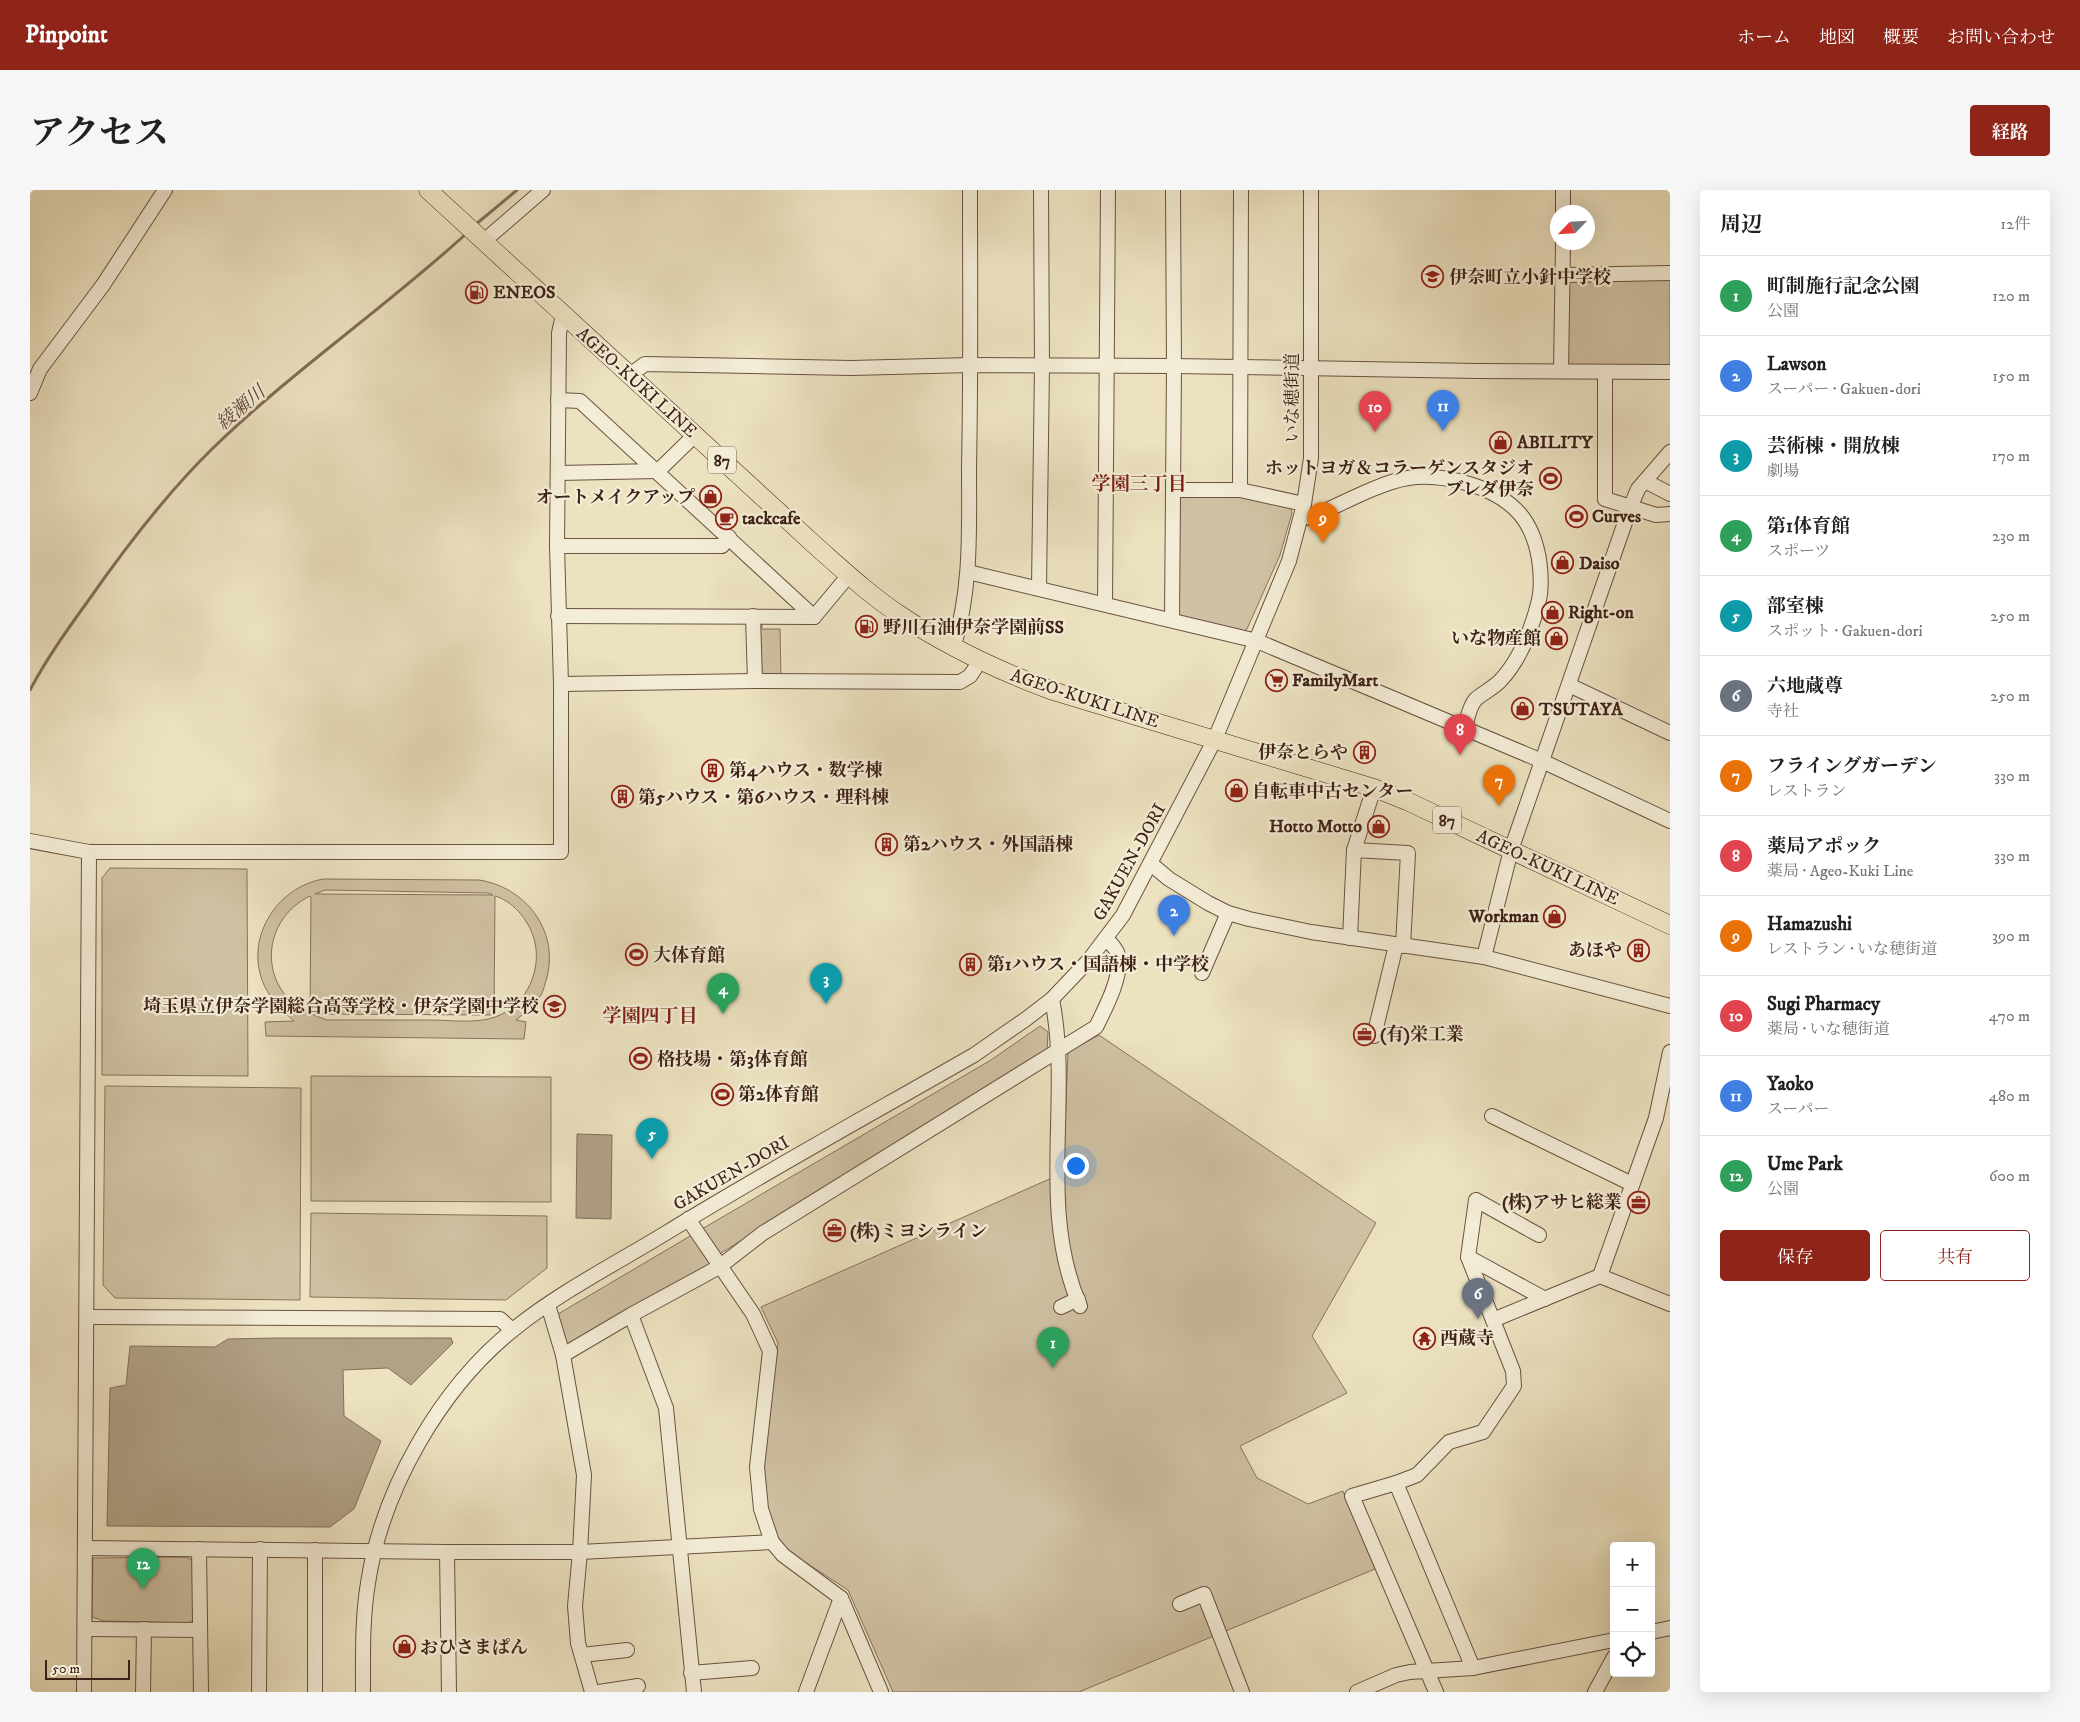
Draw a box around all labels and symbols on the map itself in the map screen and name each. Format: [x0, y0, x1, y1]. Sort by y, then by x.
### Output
north arrow [1550, 205, 1595, 250]
school or university icon: 伊奈町立小針中学校 [1421, 265, 1445, 289]
place label: 伊奈町立小針中学校 [1449, 267, 1611, 289]
fuel station icon: ENEOS [465, 280, 489, 304]
place label: ENEOS [493, 282, 555, 304]
street label: AGEO-KUKI LINE [571, 323, 701, 443]
street label: いな穂街道 [1282, 353, 1304, 443]
water label: 綾瀬川 [212, 380, 272, 435]
pin: 11 [1427, 390, 1459, 431]
pin: 10 [1359, 391, 1391, 432]
shop icon: ABILITY [1489, 430, 1513, 454]
place label: ABILITY [1516, 432, 1593, 454]
road number: 87 [708, 446, 736, 474]
place label: ホットヨガ＆コラーゲンスタジオ ブレダ伊奈 [1265, 458, 1534, 501]
sports icon: ホットヨガ＆コラーゲンスタジオ ブレダ伊奈 [1538, 466, 1562, 490]
district label: 学園三丁目 [1091, 473, 1187, 496]
shop icon: オートメイクアップ [699, 485, 723, 509]
place label: オートメイクアップ [535, 487, 695, 509]
pin: 9 [1307, 502, 1339, 543]
sports icon: Curves [1564, 504, 1588, 528]
cafe icon: tackcafe [714, 506, 738, 530]
place label: Curves [1592, 506, 1641, 528]
place label: tackcafe [742, 508, 801, 530]
shop icon: Daiso [1551, 551, 1575, 575]
place label: Daiso [1579, 553, 1620, 575]
shop icon: Right-on [1540, 600, 1564, 624]
place label: Right-on [1568, 602, 1635, 624]
fuel station icon: 野川石油伊奈学園前SS [855, 615, 879, 639]
place label: 野川石油伊奈学園前SS [883, 617, 1064, 639]
shop icon: いな物産館 [1545, 626, 1569, 650]
place label: いな物産館 [1451, 628, 1541, 650]
street label: AGEO-KUKI LINE [1008, 665, 1162, 733]
supermarket icon: FamilyMart [1264, 668, 1288, 692]
place label: FamilyMart [1292, 670, 1378, 692]
shop icon: TSUTAYA [1511, 697, 1535, 721]
place label: TSUTAYA [1538, 699, 1623, 721]
pin: 8 [1444, 714, 1476, 755]
building icon: 伊奈とらや [1352, 740, 1376, 764]
place label: 伊奈とらや [1258, 742, 1348, 764]
building icon: 第4ハウス・数学棟 [701, 758, 725, 782]
place label: 第4ハウス・数学棟 [729, 760, 883, 782]
pin: 7 [1483, 765, 1515, 806]
shop icon: 自転車中古センター [1224, 779, 1248, 803]
place label: 自転車中古センター [1252, 781, 1413, 803]
building icon: 第5ハウス・第6ハウス・理科棟 [610, 785, 634, 809]
place label: 第5ハウス・第6ハウス・理科棟 [638, 787, 889, 809]
street label: GAKUEN-DORI [1089, 800, 1171, 925]
road number: 87 [1433, 806, 1461, 834]
shop icon: Hotto Motto [1366, 814, 1390, 838]
place label: Hotto Motto [1269, 816, 1362, 838]
street label: AGEO-KUKI LINE [1473, 825, 1623, 911]
building icon: 第2ハウス・外国語棟 [875, 832, 899, 856]
place label: 第2ハウス・外国語棟 [903, 834, 1073, 856]
pin: 2 [1158, 895, 1190, 936]
shop icon: Workman [1543, 904, 1567, 928]
place label: Workman [1468, 906, 1540, 928]
building icon: あほや [1626, 938, 1650, 962]
place label: あほや [1568, 940, 1622, 962]
sports icon: 大体育館 [625, 943, 649, 967]
place label: 大体育館 [653, 945, 725, 967]
building icon: 第1ハウス・国語棟・中学校 [959, 952, 983, 976]
place label: 第1ハウス・国語棟・中学校 [987, 954, 1209, 976]
pin: 3 [810, 963, 842, 1004]
pin: 4 [707, 973, 739, 1014]
school or university icon: 埼玉県立伊奈学園総合高等学校・伊奈学園中学校 [543, 994, 567, 1018]
place label: 埼玉県立伊奈学園総合高等学校・伊奈学園中学校 [143, 996, 539, 1018]
district label: 学園四丁目 [602, 1005, 698, 1028]
office icon: (有)栄工業 [1352, 1022, 1376, 1046]
place label: (有)栄工業 [1380, 1024, 1464, 1046]
sports icon: 格技場・第3体育館 [629, 1047, 653, 1071]
place label: 格技場・第3体育館 [657, 1049, 808, 1071]
sports icon: 第2体育館 [710, 1082, 734, 1106]
place label: 第2体育館 [738, 1084, 819, 1106]
pin: 5 [636, 1118, 668, 1159]
street label: GAKUEN-DORI [669, 1132, 794, 1216]
your location [1063, 1153, 1089, 1179]
office icon: (株)アサヒ総業 [1626, 1190, 1650, 1214]
place label: (株)アサヒ総業 [1502, 1192, 1622, 1214]
office icon: (株)ミヨシライン [822, 1219, 846, 1243]
place label: (株)ミヨシライン [850, 1221, 987, 1243]
pin: 6 [1462, 1278, 1494, 1319]
temple icon: 西蔵寺 [1412, 1326, 1436, 1350]
pin: 1 [1037, 1327, 1069, 1368]
place label: 西蔵寺 [1440, 1328, 1494, 1350]
pin: 12 [127, 1548, 159, 1589]
shop icon: おひさまぱん [392, 1635, 416, 1659]
place label: おひさまぱん [420, 1637, 528, 1659]
scale bar [45, 1657, 130, 1680]

